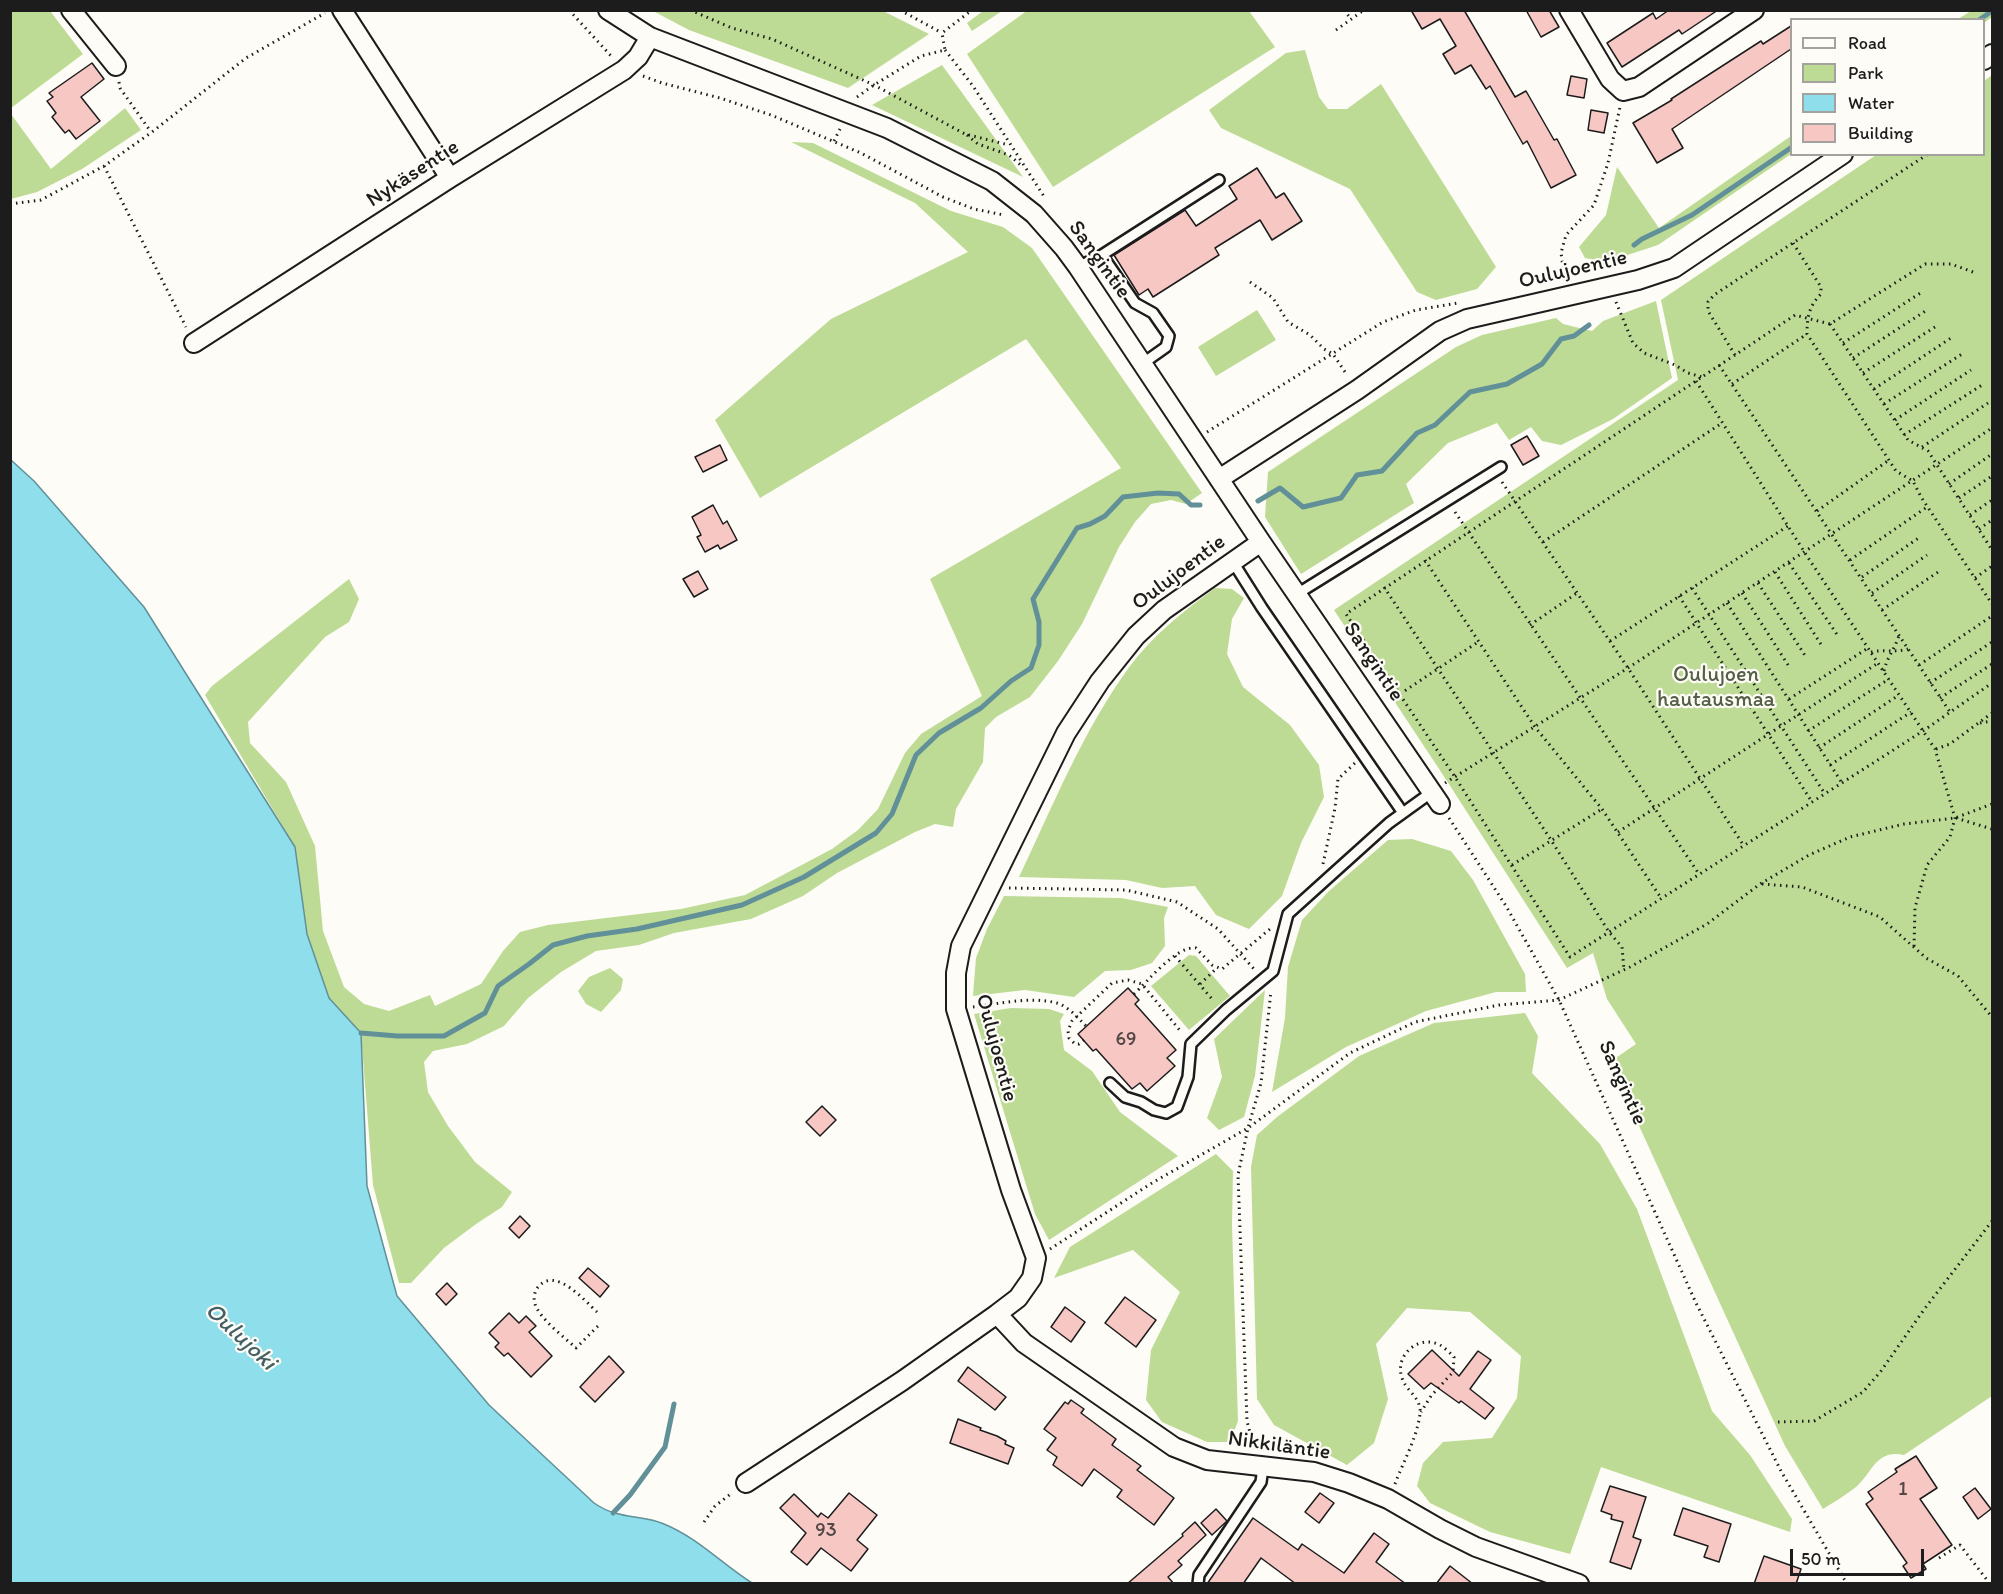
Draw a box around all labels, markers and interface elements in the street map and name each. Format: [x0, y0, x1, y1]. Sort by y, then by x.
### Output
legend [1790, 18, 1985, 156]
text: Road [1848, 32, 1887, 54]
text: Park [1848, 62, 1883, 84]
text: Water [1848, 92, 1894, 114]
text: Building [1848, 122, 1913, 144]
street label: Nykäsentie [362, 134, 464, 214]
street label: Sangintie [1062, 216, 1136, 304]
street label: Oulujoentie [1516, 245, 1630, 295]
street label: Oulujoentie [1127, 529, 1231, 617]
street label: Sangintie [1337, 617, 1409, 707]
park label: Oulujoen hautausmaa [1657, 662, 1775, 714]
street label: Oulujoentie [969, 991, 1023, 1105]
house number: 69 [1115, 1028, 1137, 1052]
street label: Sangintie [1592, 1037, 1652, 1129]
water label: Oulujoki [198, 1297, 282, 1377]
street label: Nikkiläntie [1226, 1426, 1332, 1466]
house number: 1 [1898, 1478, 1908, 1502]
house number: 93 [815, 1519, 837, 1543]
scale bar [1793, 1537, 1926, 1575]
text: 50 m [1801, 1548, 1841, 1570]

